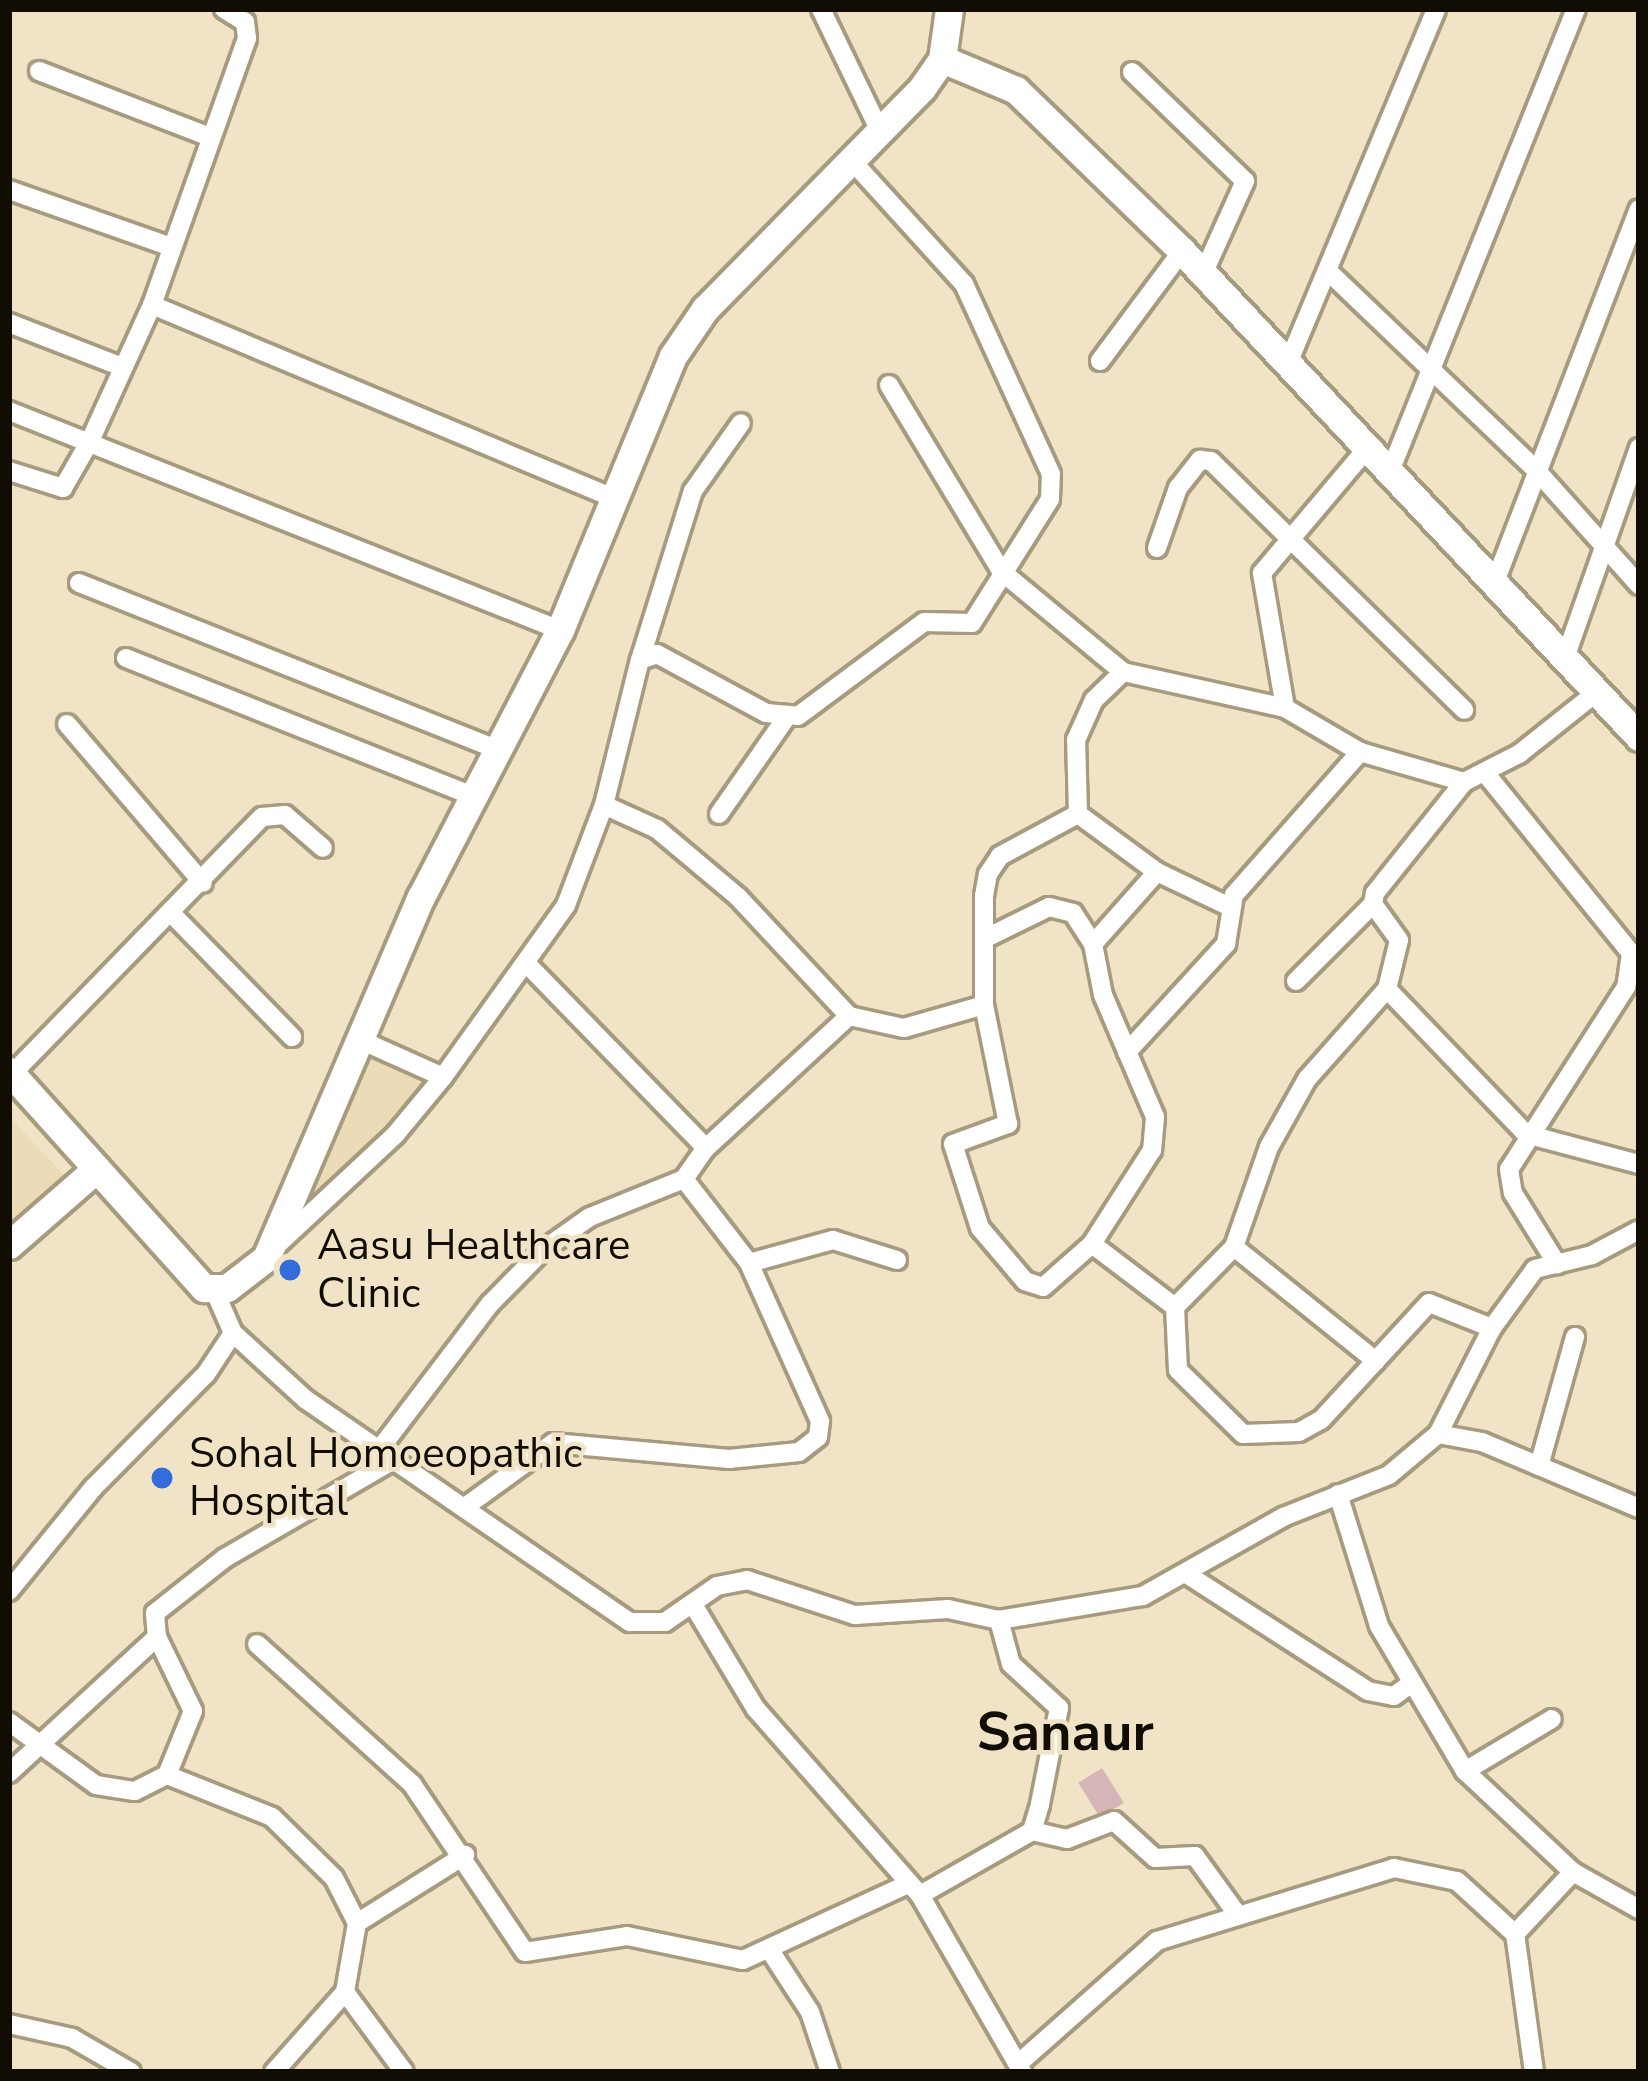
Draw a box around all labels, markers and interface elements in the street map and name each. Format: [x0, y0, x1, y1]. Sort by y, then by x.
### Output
place label: Aasu Healthcare Clinic [317, 1221, 630, 1320]
marker: Aasu Healthcare Clinic [274, 1254, 306, 1286]
place label: Sohal Homoeopathic Hospital [189, 1429, 582, 1528]
marker: Sohal Homoeopathic Hospital [146, 1462, 178, 1494]
district label: Sanaur [976, 1700, 1154, 1764]

